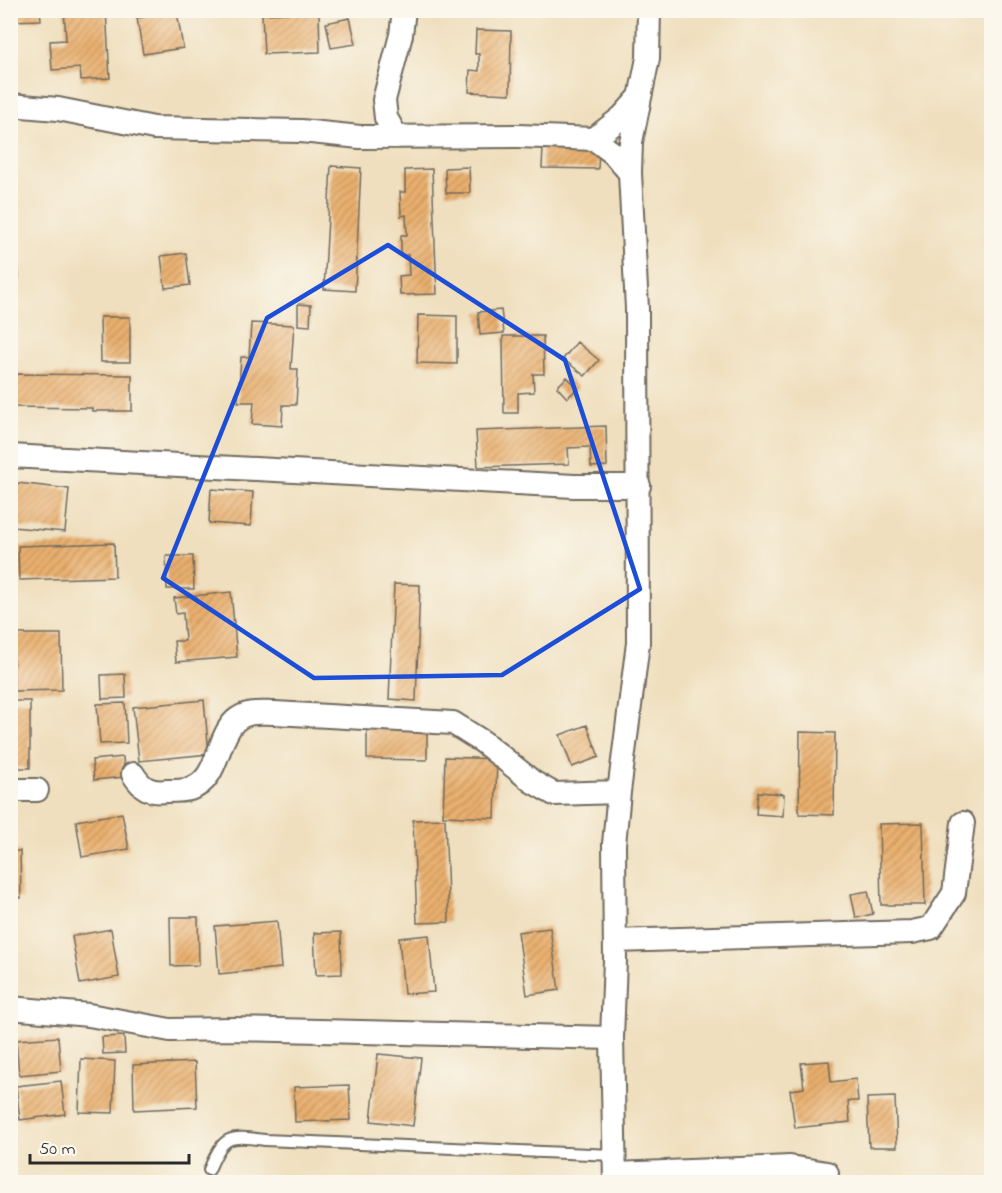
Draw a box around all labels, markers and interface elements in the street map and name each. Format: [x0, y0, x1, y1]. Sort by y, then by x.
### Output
scale bar [30, 1127, 189, 1165]
text: 50 m [39, 1137, 76, 1163]

